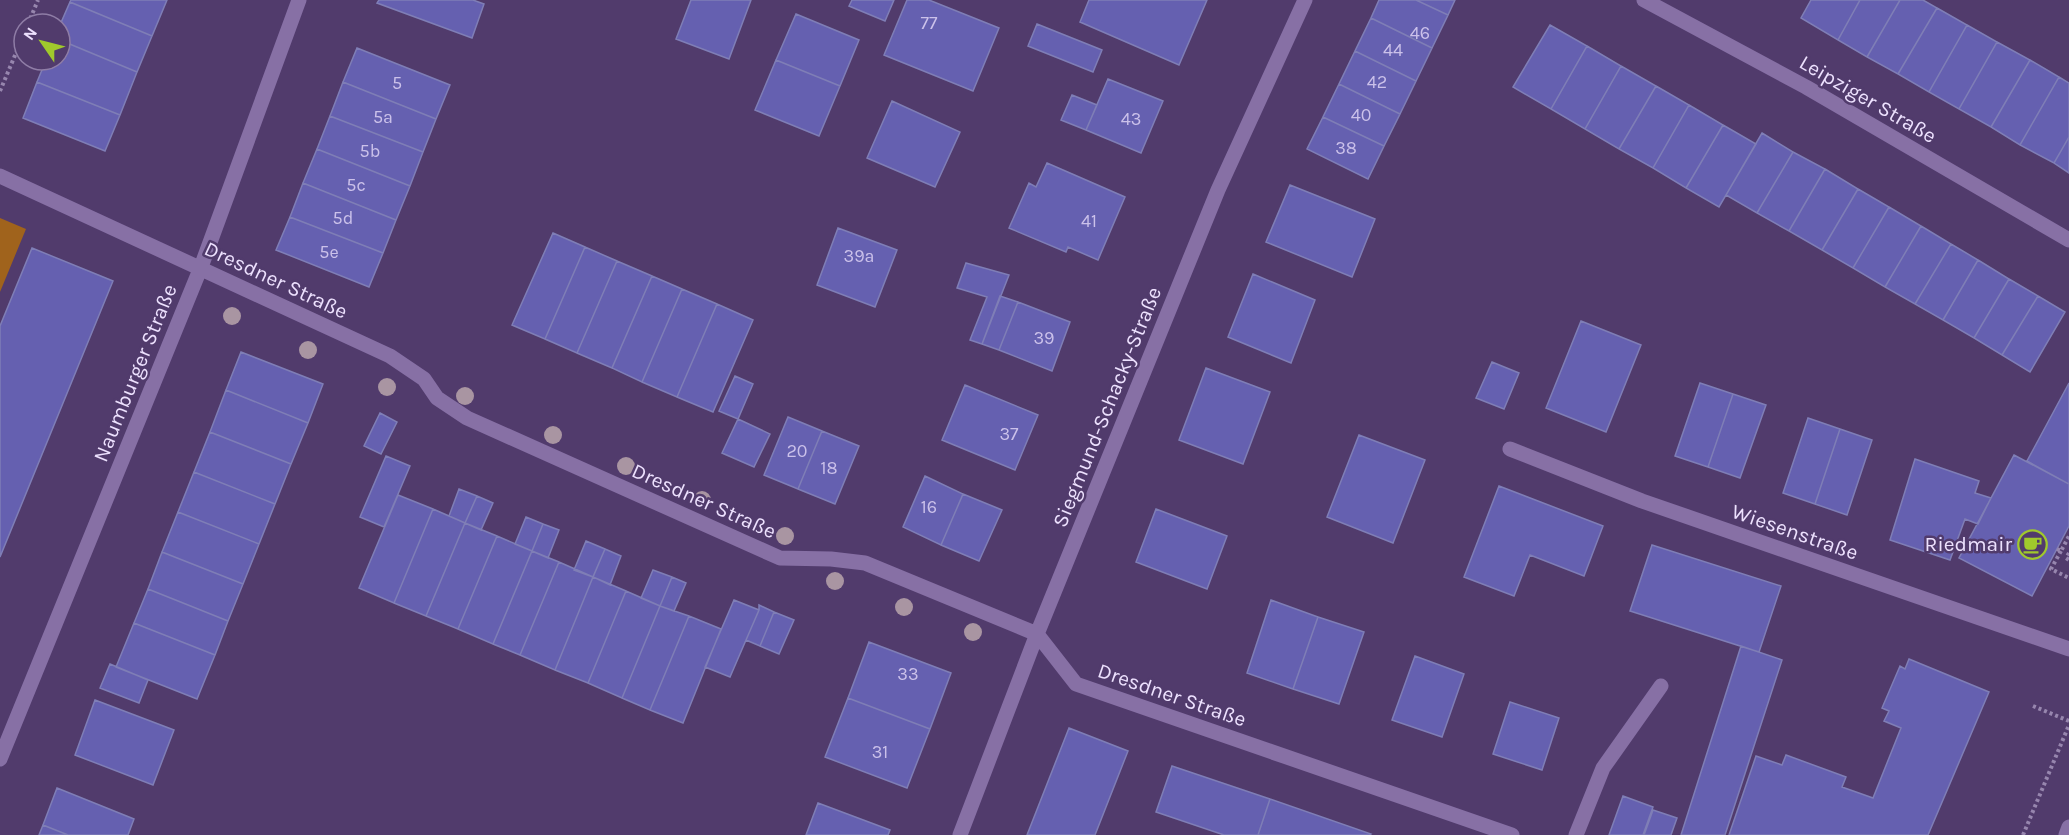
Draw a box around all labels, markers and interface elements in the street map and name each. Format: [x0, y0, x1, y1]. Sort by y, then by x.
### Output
north arrow [12, 12, 72, 72]
house number: 77 [921, 12, 938, 34]
house number: 46 [1410, 22, 1430, 44]
text: N [19, 24, 41, 44]
house number: 44 [1383, 39, 1403, 61]
street label: Leipziger Straße [1795, 50, 1941, 148]
house number: 42 [1367, 71, 1387, 93]
house number: 5 [392, 72, 402, 94]
house number: 40 [1351, 104, 1371, 126]
house number: 5a [373, 106, 393, 128]
house number: 43 [1121, 108, 1141, 130]
house number: 38 [1335, 137, 1357, 159]
house number: 5b [360, 140, 380, 162]
house number: 5c [346, 174, 366, 196]
house number: 5d [333, 207, 353, 229]
house number: 41 [1081, 210, 1097, 232]
street label: Dresdner Straße [201, 236, 351, 324]
house number: 5e [319, 241, 339, 263]
house number: 39a [844, 245, 874, 267]
street label: Naumburger Straße [88, 281, 182, 465]
street label: Siegmund-Schacky-Straße [1048, 283, 1166, 531]
house number: 39 [1033, 327, 1055, 349]
house number: 37 [999, 423, 1019, 445]
house number: 20 [786, 440, 808, 462]
house number: 18 [820, 457, 838, 479]
street label: Dresdner Straße [628, 458, 780, 544]
house number: 16 [921, 496, 937, 518]
street label: Wiesenstraße [1729, 499, 1861, 565]
cafe icon: Riedmair [2017, 528, 2049, 560]
place label: Riedmair [1925, 532, 2012, 556]
street label: Dresdner Straße [1095, 658, 1249, 732]
house number: 33 [897, 663, 919, 685]
house number: 31 [872, 741, 888, 763]

